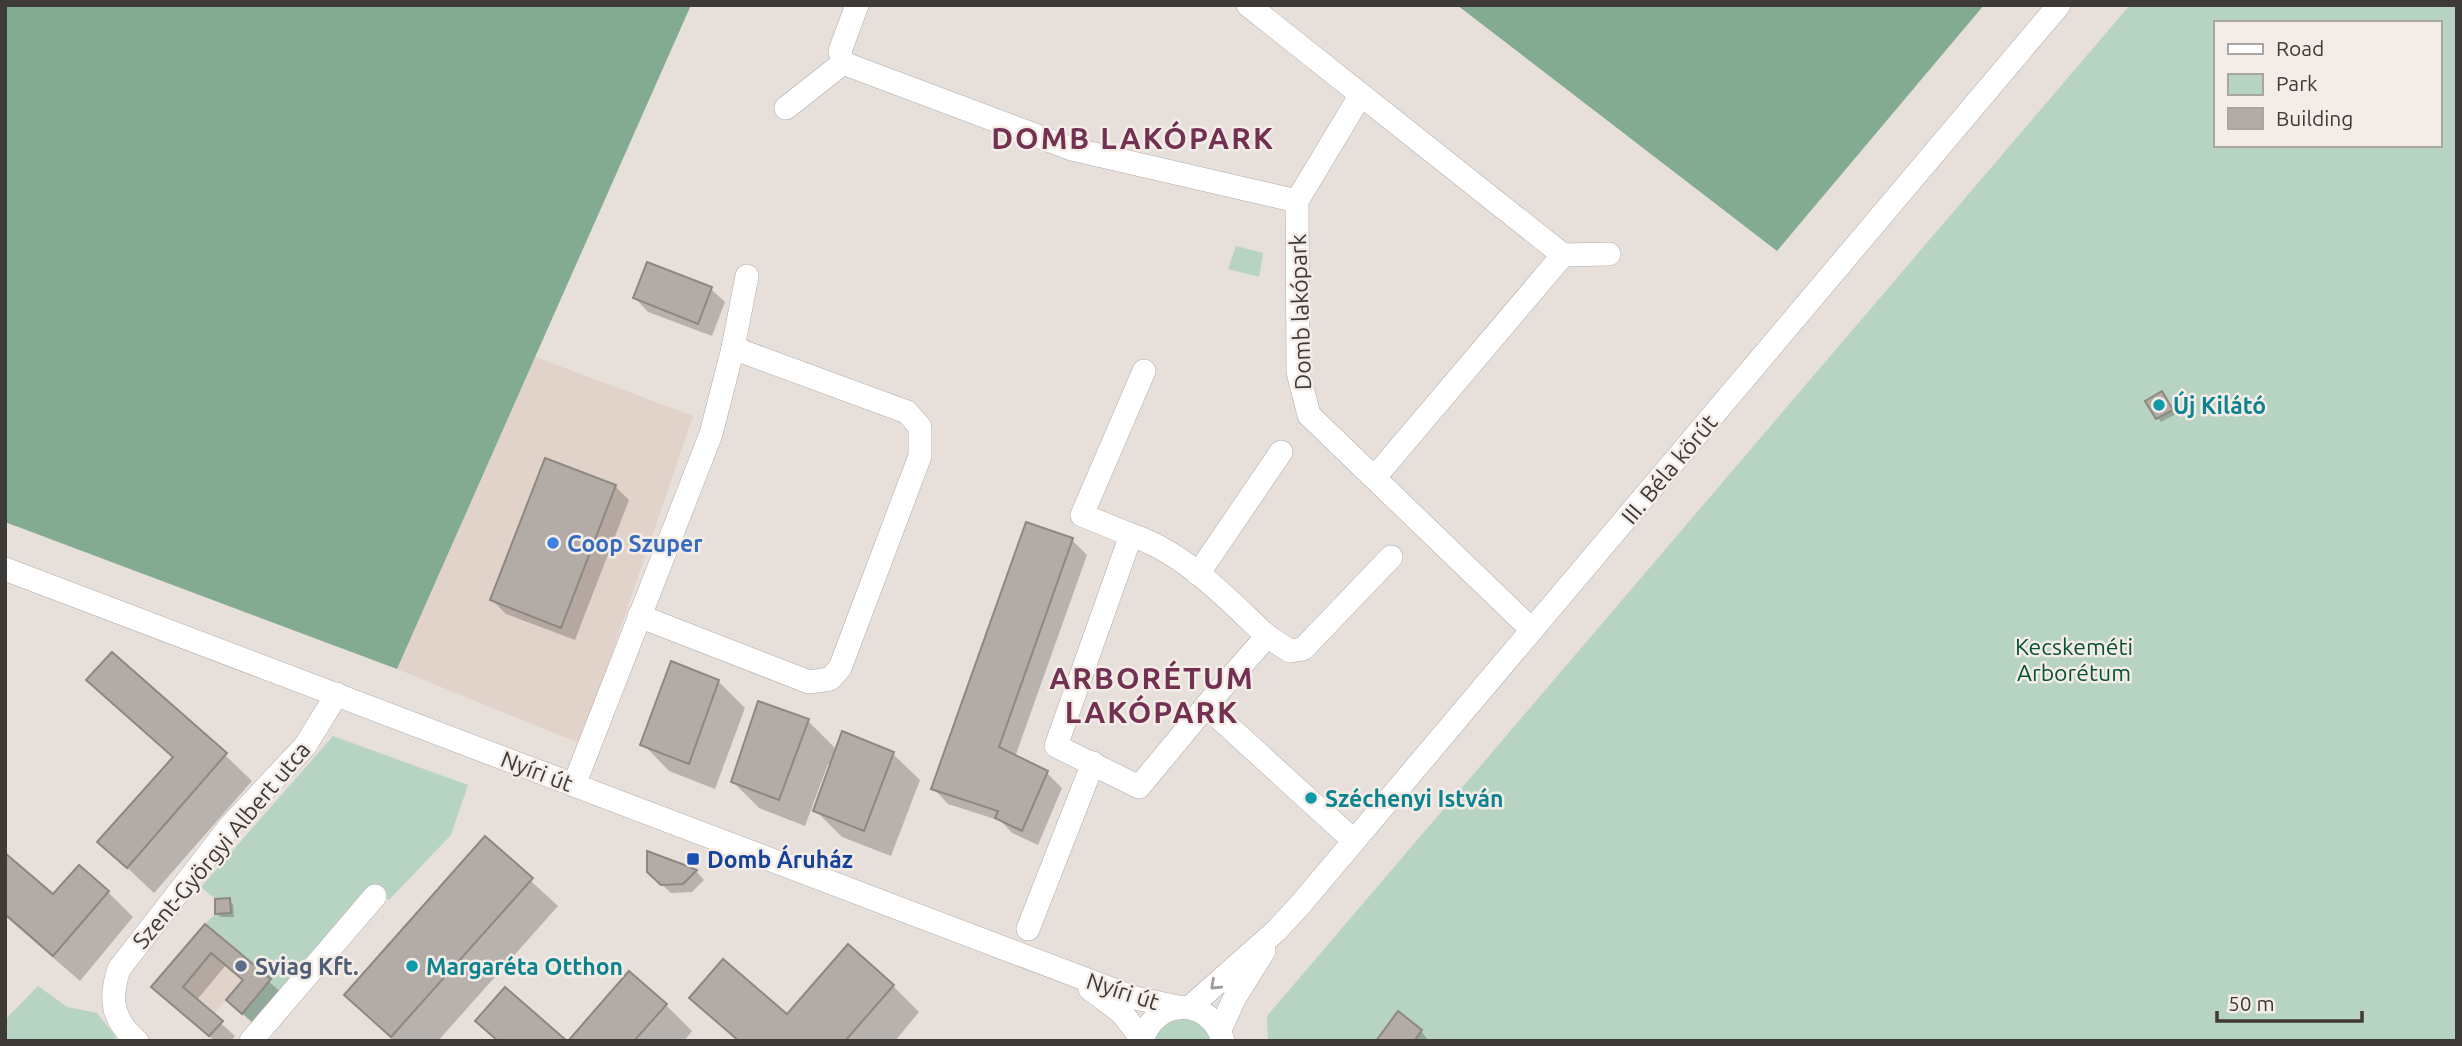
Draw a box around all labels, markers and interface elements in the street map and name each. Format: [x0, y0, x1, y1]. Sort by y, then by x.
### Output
legend [2214, 21, 2441, 147]
text: Road [2276, 36, 2324, 60]
text: Park [2276, 71, 2318, 95]
text: Building [2276, 106, 2353, 130]
district label: DOMB LAKÓPARK [991, 120, 1275, 155]
street label: Domb lakópark [1285, 233, 1315, 391]
place label: Új Kilátó [2173, 390, 2266, 418]
marker: Új Kilátó [2151, 397, 2167, 413]
street label: III. Béla körút [1616, 409, 1722, 529]
place label: Coop Szuper [567, 531, 703, 556]
marker: Coop Szuper [545, 535, 561, 551]
park label: Kecskeméti Arborétum [2015, 634, 2133, 685]
district label: ARBORÉTUM LAKÓPARK [1049, 660, 1255, 729]
street label: Szent-Györgyi Albert utca [127, 737, 315, 953]
street label: Nyíri út [498, 746, 576, 796]
place label: Széchenyi István [1325, 786, 1503, 811]
marker: Széchenyi István [1303, 790, 1319, 806]
place label: Domb Áruház [707, 844, 853, 872]
marker: Domb Áruház [685, 851, 701, 867]
place label: Sviag Kft. [255, 954, 359, 979]
place label: Margaréta Otthon [426, 954, 623, 979]
marker: Sviag Kft. [233, 958, 249, 974]
marker: Margaréta Otthon [404, 958, 420, 974]
street label: Nyíri út [1084, 968, 1162, 1014]
one-way arrow [1210, 976, 1223, 989]
scale bar [2217, 979, 2362, 1023]
text: 50 m [2228, 991, 2275, 1015]

